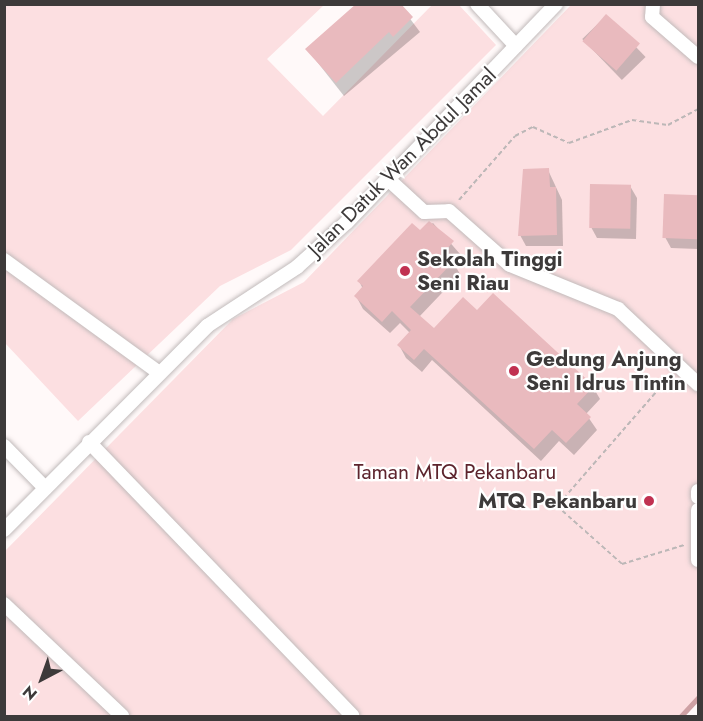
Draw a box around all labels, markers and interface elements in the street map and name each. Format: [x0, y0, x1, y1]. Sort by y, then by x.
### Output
street label: Jalan Datuk Wan Abdul Jamal [303, 63, 501, 261]
place label: Sekolah Tinggi Seni Riau [417, 246, 563, 296]
marker: Sekolah Tinggi Seni Riau [398, 264, 412, 278]
place label: Gedung Anjung Seni Idrus Tintin [526, 346, 686, 396]
marker: Gedung Anjung Seni Idrus Tintin [507, 364, 521, 378]
park label: Taman MTQ Pekanbaru [354, 459, 556, 485]
place label: MTQ Pekanbaru [478, 488, 637, 514]
marker: MTQ Pekanbaru [642, 494, 656, 508]
north arrow [12, 649, 72, 709]
text: N [18, 680, 42, 706]

